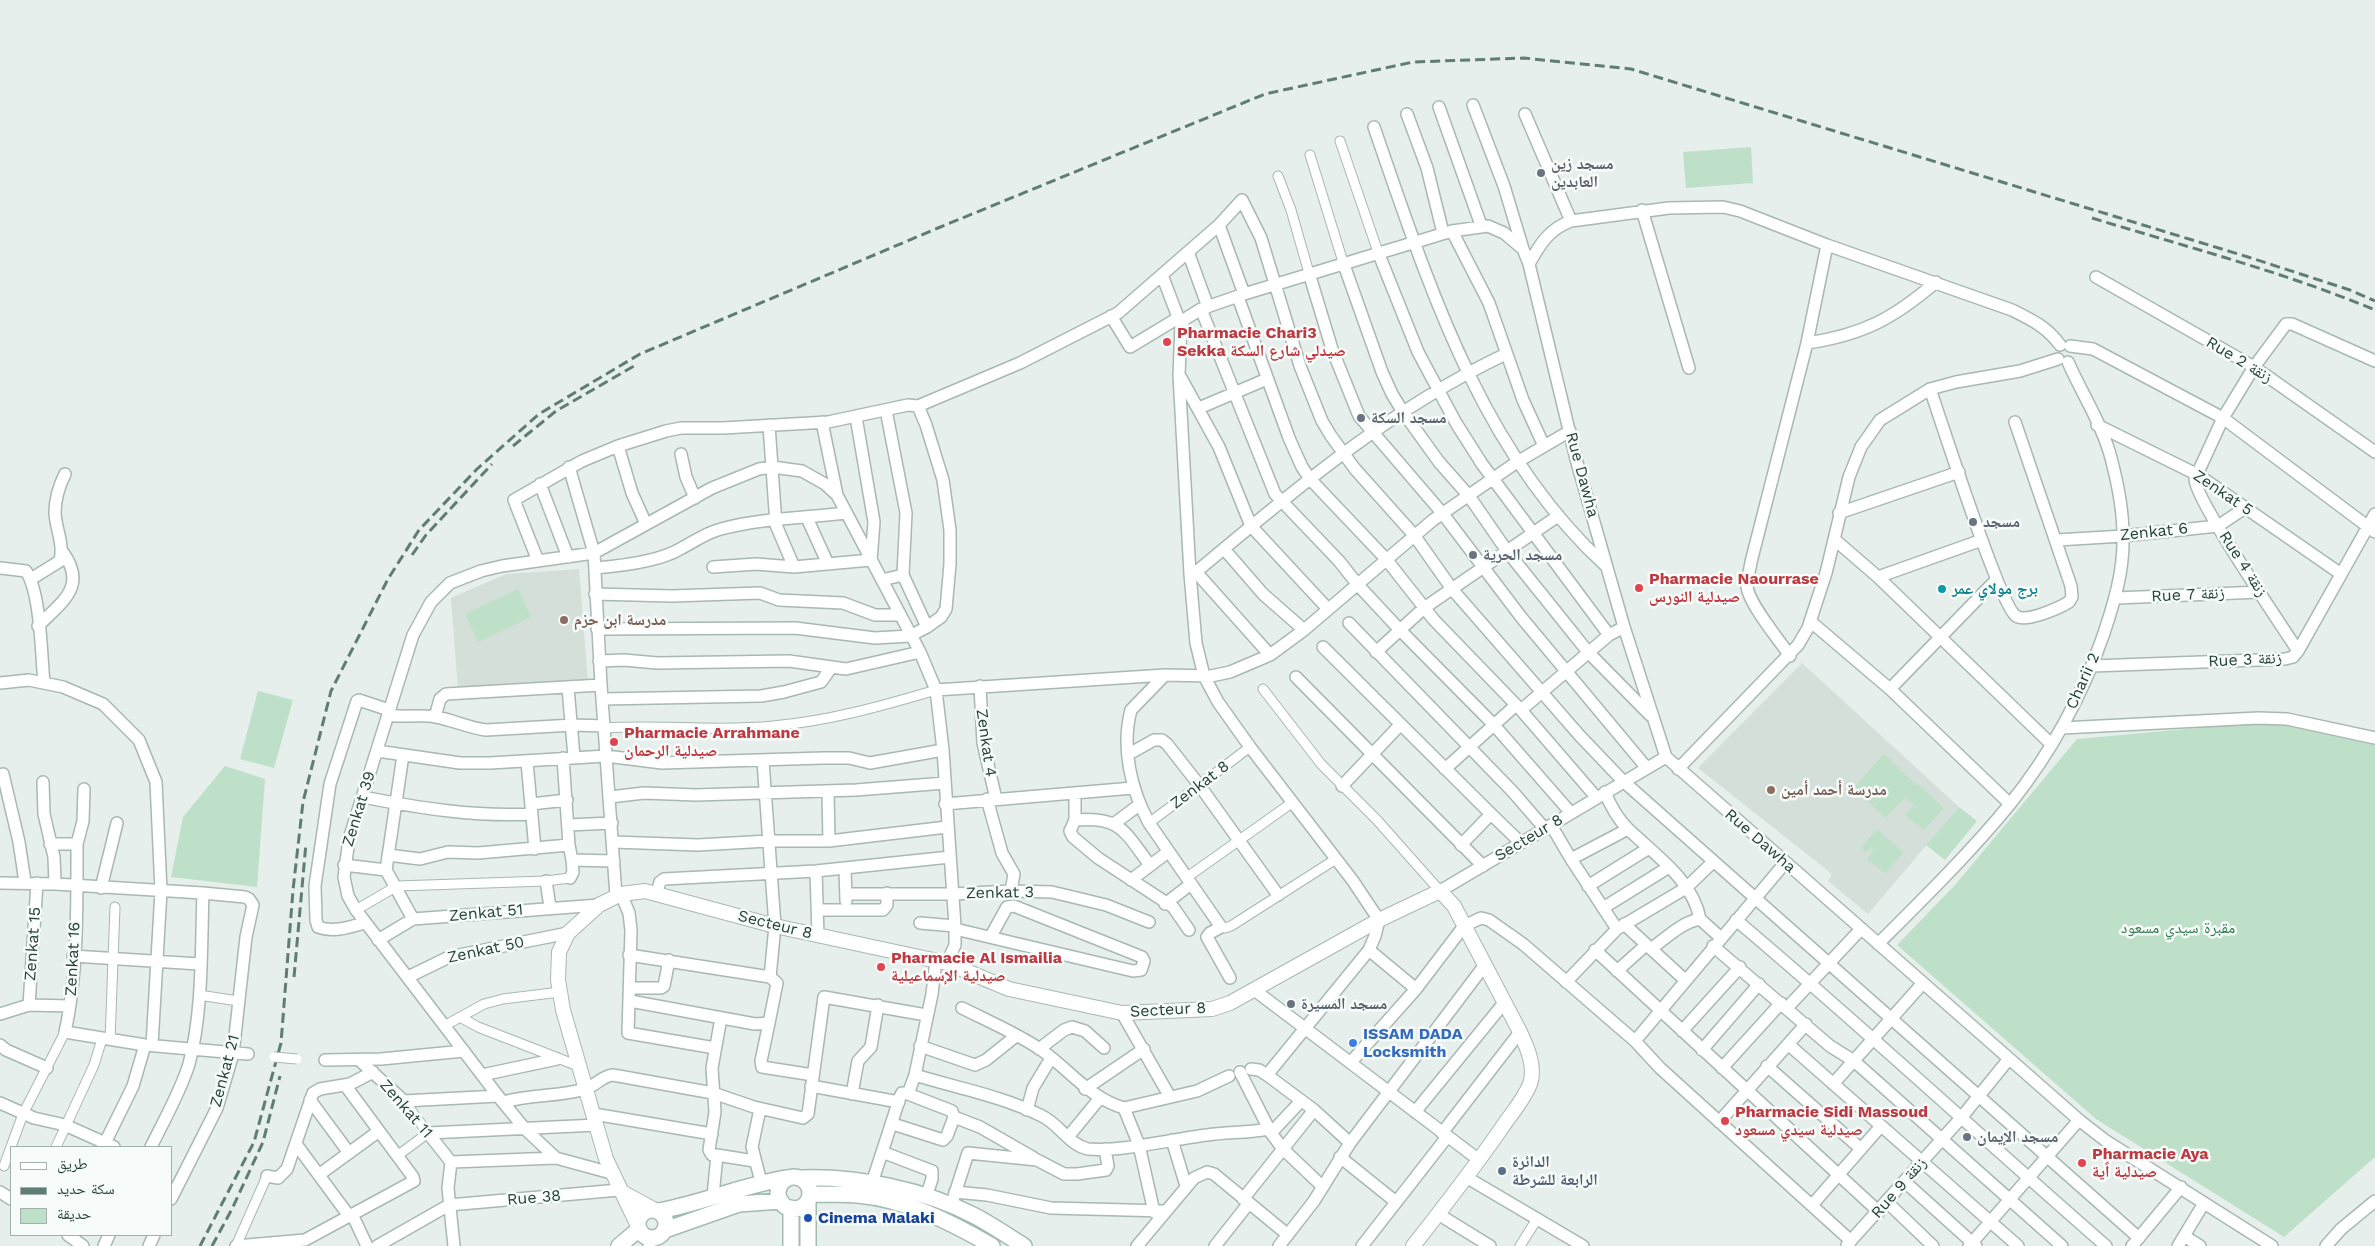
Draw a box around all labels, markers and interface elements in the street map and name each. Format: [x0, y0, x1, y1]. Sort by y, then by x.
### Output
place label: مسجد زين العابدين [1551, 154, 1614, 192]
marker: مسجد زين العابدين [1535, 167, 1547, 179]
place label: Pharmacie Chari3 Sekka صيدلي شارع السكة [1177, 323, 1346, 361]
street label: Rue 2 زنقة [2202, 333, 2276, 387]
marker: Pharmacie Chari3 Sekka صيدلي شارع السكة [1161, 336, 1173, 348]
place label: مسجد السكة [1371, 408, 1447, 428]
marker: مسجد السكة [1355, 412, 1367, 424]
street label: Rue Dawha [1561, 430, 1603, 520]
street label: Zenkat 5 [2189, 466, 2257, 520]
place label: مسجد [1983, 512, 2020, 532]
marker: مسجد [1967, 516, 1979, 528]
street label: Zenkat 6 [2119, 519, 2189, 545]
street label: Rue 4 زنقة [2215, 528, 2271, 600]
place label: مسجد الحرية [1483, 545, 1562, 565]
marker: مسجد الحرية [1467, 549, 1479, 561]
place label: Pharmacie Naourrase صيدلية النورس [1649, 569, 1819, 607]
place label: برج مولاي عمر [1952, 579, 2038, 599]
marker: Pharmacie Naourrase صيدلية النورس [1633, 582, 1645, 594]
marker: برج مولاي عمر [1936, 583, 1948, 595]
street label: Rue 7 زنقة [2151, 583, 2225, 607]
place label: مدرسة ابن حزم [574, 610, 666, 630]
marker: مدرسة ابن حزم [558, 614, 570, 626]
street label: Rue 3 زنقة [2208, 648, 2282, 672]
street label: Charii 2 [2062, 650, 2104, 712]
street label: Zenkat 4 [972, 708, 1000, 778]
place label: Pharmacie Arrahmane صيدلية الرحمان [624, 723, 800, 761]
marker: Pharmacie Arrahmane صيدلية الرحمان [608, 736, 620, 748]
street label: Zenkat 8 [1167, 757, 1233, 813]
street label: Zenkat 39 [338, 769, 380, 849]
place label: مدرسة أحمد أمين [1781, 780, 1887, 800]
marker: مدرسة أحمد أمين [1765, 784, 1777, 796]
street label: Rue Dawha [1721, 805, 1799, 877]
street label: Secteur 8 [1491, 810, 1567, 866]
street label: Zenkat 3 [966, 883, 1034, 903]
street label: Zenkat 51 [448, 900, 524, 926]
street label: Zenkat 15 [21, 906, 45, 982]
street label: Secteur 8 [736, 906, 814, 944]
park label: مقبرة سيدي مسعود [2121, 918, 2235, 938]
street label: Zenkat 16 [61, 921, 85, 997]
street label: Zenkat 50 [446, 933, 526, 967]
place label: Pharmacie Al Ismailia صيدلية الإسماعيلية [891, 948, 1062, 986]
marker: Pharmacie Al Ismailia صيدلية الإسماعيلية [875, 961, 887, 973]
place label: مسجد المسيرة [1301, 994, 1387, 1014]
street label: Secteur 8 [1130, 998, 1206, 1022]
marker: مسجد المسيرة [1285, 998, 1297, 1010]
place label: ISSAM DADA Locksmith [1363, 1024, 1462, 1062]
street label: Zenkat 21 [206, 1033, 244, 1109]
marker: ISSAM DADA Locksmith [1347, 1037, 1359, 1049]
street label: Zenkat 11 [375, 1076, 437, 1142]
place label: Pharmacie Sidi Massoud صيدلية سيدي مسعود [1735, 1102, 1928, 1140]
marker: Pharmacie Sidi Massoud صيدلية سيدي مسعود [1719, 1115, 1731, 1127]
place label: مسجد الإيمان [1977, 1127, 2058, 1147]
marker: مسجد الإيمان [1961, 1131, 1973, 1143]
place label: Pharmacie Aya صيدلية اًية [2092, 1144, 2209, 1182]
legend [10, 1146, 172, 1236]
place label: الدائرة الرابعة للشرطة [1512, 1152, 1598, 1190]
street label: Rue 9 زنقة [1867, 1154, 1931, 1222]
text: طريق [57, 1155, 88, 1173]
marker: Pharmacie Aya صيدلية اًية [2076, 1157, 2088, 1169]
marker: الدائرة الرابعة للشرطة [1496, 1165, 1508, 1177]
text: سكة حديد [57, 1180, 115, 1198]
street label: Rue 38 [506, 1186, 562, 1210]
text: حديقة [57, 1205, 91, 1223]
place label: Cinema Malaki [818, 1208, 935, 1228]
marker: Cinema Malaki [802, 1212, 814, 1224]

